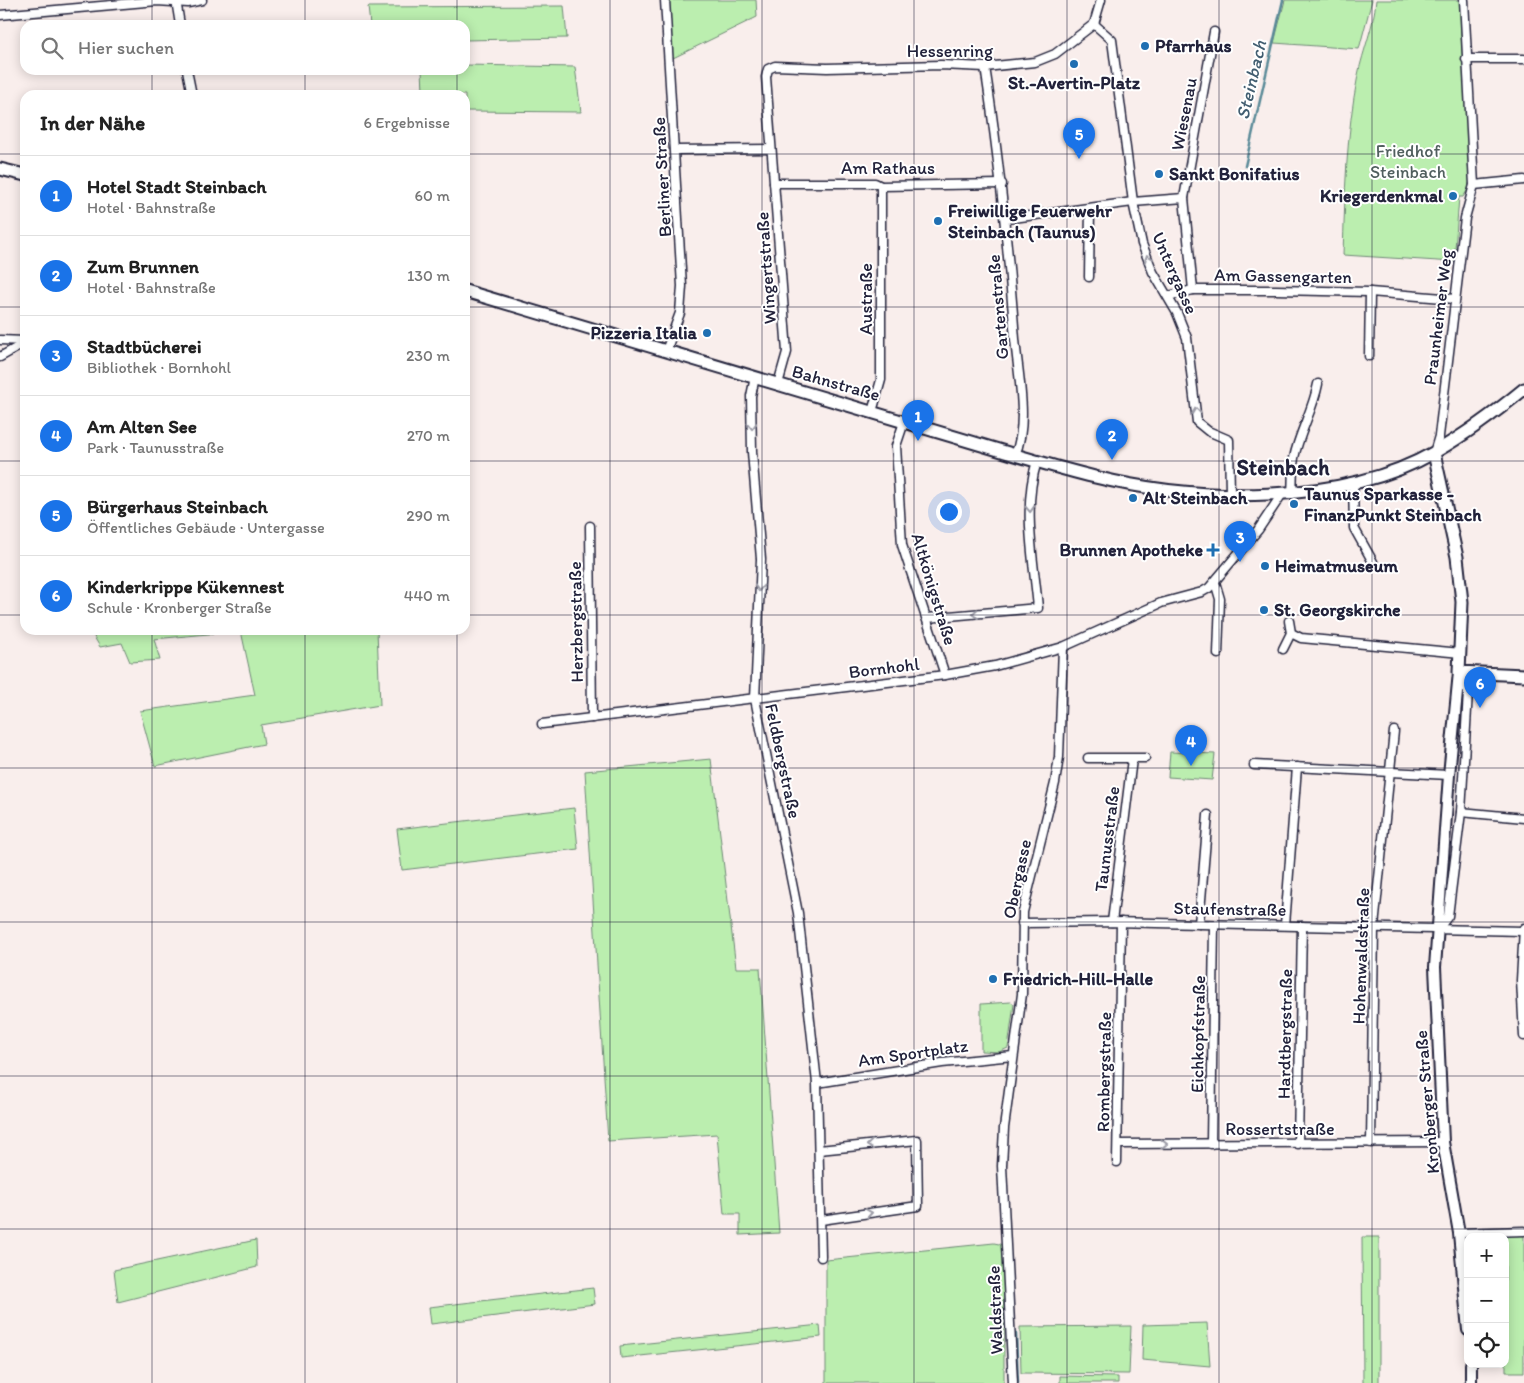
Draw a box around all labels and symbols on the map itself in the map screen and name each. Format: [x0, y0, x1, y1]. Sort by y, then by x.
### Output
place label: Pfarrhaus [1155, 35, 1232, 57]
water label: Steinbach [1231, 38, 1271, 122]
street label: Hessenring [907, 40, 994, 62]
marker: Pfarrhaus [1139, 40, 1151, 52]
marker: St.-Avertin-Platz [1068, 58, 1080, 70]
place label: St.-Avertin-Platz [1008, 72, 1141, 94]
street label: Wiesenau [1166, 75, 1202, 152]
street label: Berliner Straße [648, 116, 676, 238]
pin: 5 [1063, 118, 1095, 159]
park label: Friedhof Steinbach [1370, 140, 1446, 183]
street label: Am Rathaus [841, 157, 935, 179]
place label: Sankt Bonifatius [1169, 163, 1299, 185]
marker: Sankt Bonifatius [1153, 168, 1165, 180]
place label: Kriegerdenkmal [1320, 185, 1444, 207]
marker: Kriegerdenkmal [1447, 190, 1459, 202]
place label: Freiwillige Feuerwehr Steinbach (Taunus) [948, 200, 1113, 243]
street label: Wingertstraße [751, 211, 781, 325]
marker: Freiwillige Feuerwehr Steinbach (Taunus) [932, 215, 944, 227]
street label: Untergasse [1147, 229, 1203, 317]
street label: Praunheimer Weg [1419, 247, 1457, 386]
street label: Gartenstraße [982, 254, 1014, 360]
one-way arrow [1144, 254, 1154, 263]
street label: Austraße [855, 263, 877, 335]
street label: Am Gassengarten [1214, 264, 1353, 288]
place label: Pizzeria Italia [590, 322, 698, 344]
marker: Pizzeria Italia [701, 327, 713, 339]
street label: Bahnstraße [789, 360, 883, 406]
pin: 1 [902, 400, 934, 441]
one-way arrow [1191, 406, 1201, 415]
pin: 2 [1096, 419, 1128, 460]
one-way arrow [746, 422, 757, 430]
district label: Steinbach [1237, 454, 1330, 481]
place label: Taunus Sparkasse - FinanzPunkt Steinbach [1303, 483, 1482, 526]
place label: Alt Steinbach [1142, 487, 1248, 509]
marker: Alt Steinbach [1127, 492, 1139, 504]
marker: Taunus Sparkasse - FinanzPunkt Steinbach [1288, 498, 1300, 510]
your location [936, 499, 962, 525]
one-way arrow [1025, 505, 1036, 513]
pin: 3 [1224, 521, 1256, 562]
street label: Altkönigstraße [907, 530, 961, 648]
place label: Brunnen Apotheke [1059, 539, 1203, 561]
marker: Brunnen Apotheke [1207, 544, 1219, 556]
place label: Heimatmuseum [1275, 555, 1399, 577]
marker: Heimatmuseum [1259, 560, 1271, 572]
street label: Herzbergstraße [564, 561, 588, 683]
one-way arrow [754, 584, 765, 592]
place label: St. Georgskirche [1274, 599, 1401, 621]
marker: St. Georgskirche [1258, 604, 1270, 616]
one-way arrow [971, 608, 979, 619]
street label: Bornhohl [847, 653, 921, 683]
pin: 6 [1464, 667, 1496, 708]
street label: Feldbergstraße [760, 702, 806, 820]
pin: 4 [1175, 725, 1207, 766]
street label: Taunusstraße [1090, 785, 1124, 893]
street label: Obergasse [998, 837, 1036, 921]
street label: Hohenwaldstraße [1348, 887, 1374, 1025]
street label: Staufenstraße [1174, 897, 1286, 921]
place label: Friedrich-Hill-Halle [1003, 968, 1154, 990]
street label: Hardtbergstraße [1273, 969, 1297, 1099]
marker: Friedrich-Hill-Halle [987, 973, 999, 985]
street label: Eichkopfstraße [1186, 975, 1210, 1093]
street label: Rombergstraße [1092, 1012, 1116, 1132]
street label: Kronberger Straße [1410, 1029, 1444, 1175]
street label: Am Sportplatz [857, 1034, 969, 1072]
street label: Rossertstraße [1225, 1118, 1335, 1140]
one-way arrow [865, 1139, 873, 1150]
one-way arrow [1161, 1139, 1169, 1149]
one-way arrow [866, 1208, 874, 1219]
street label: Waldstraße [982, 1265, 1008, 1355]

